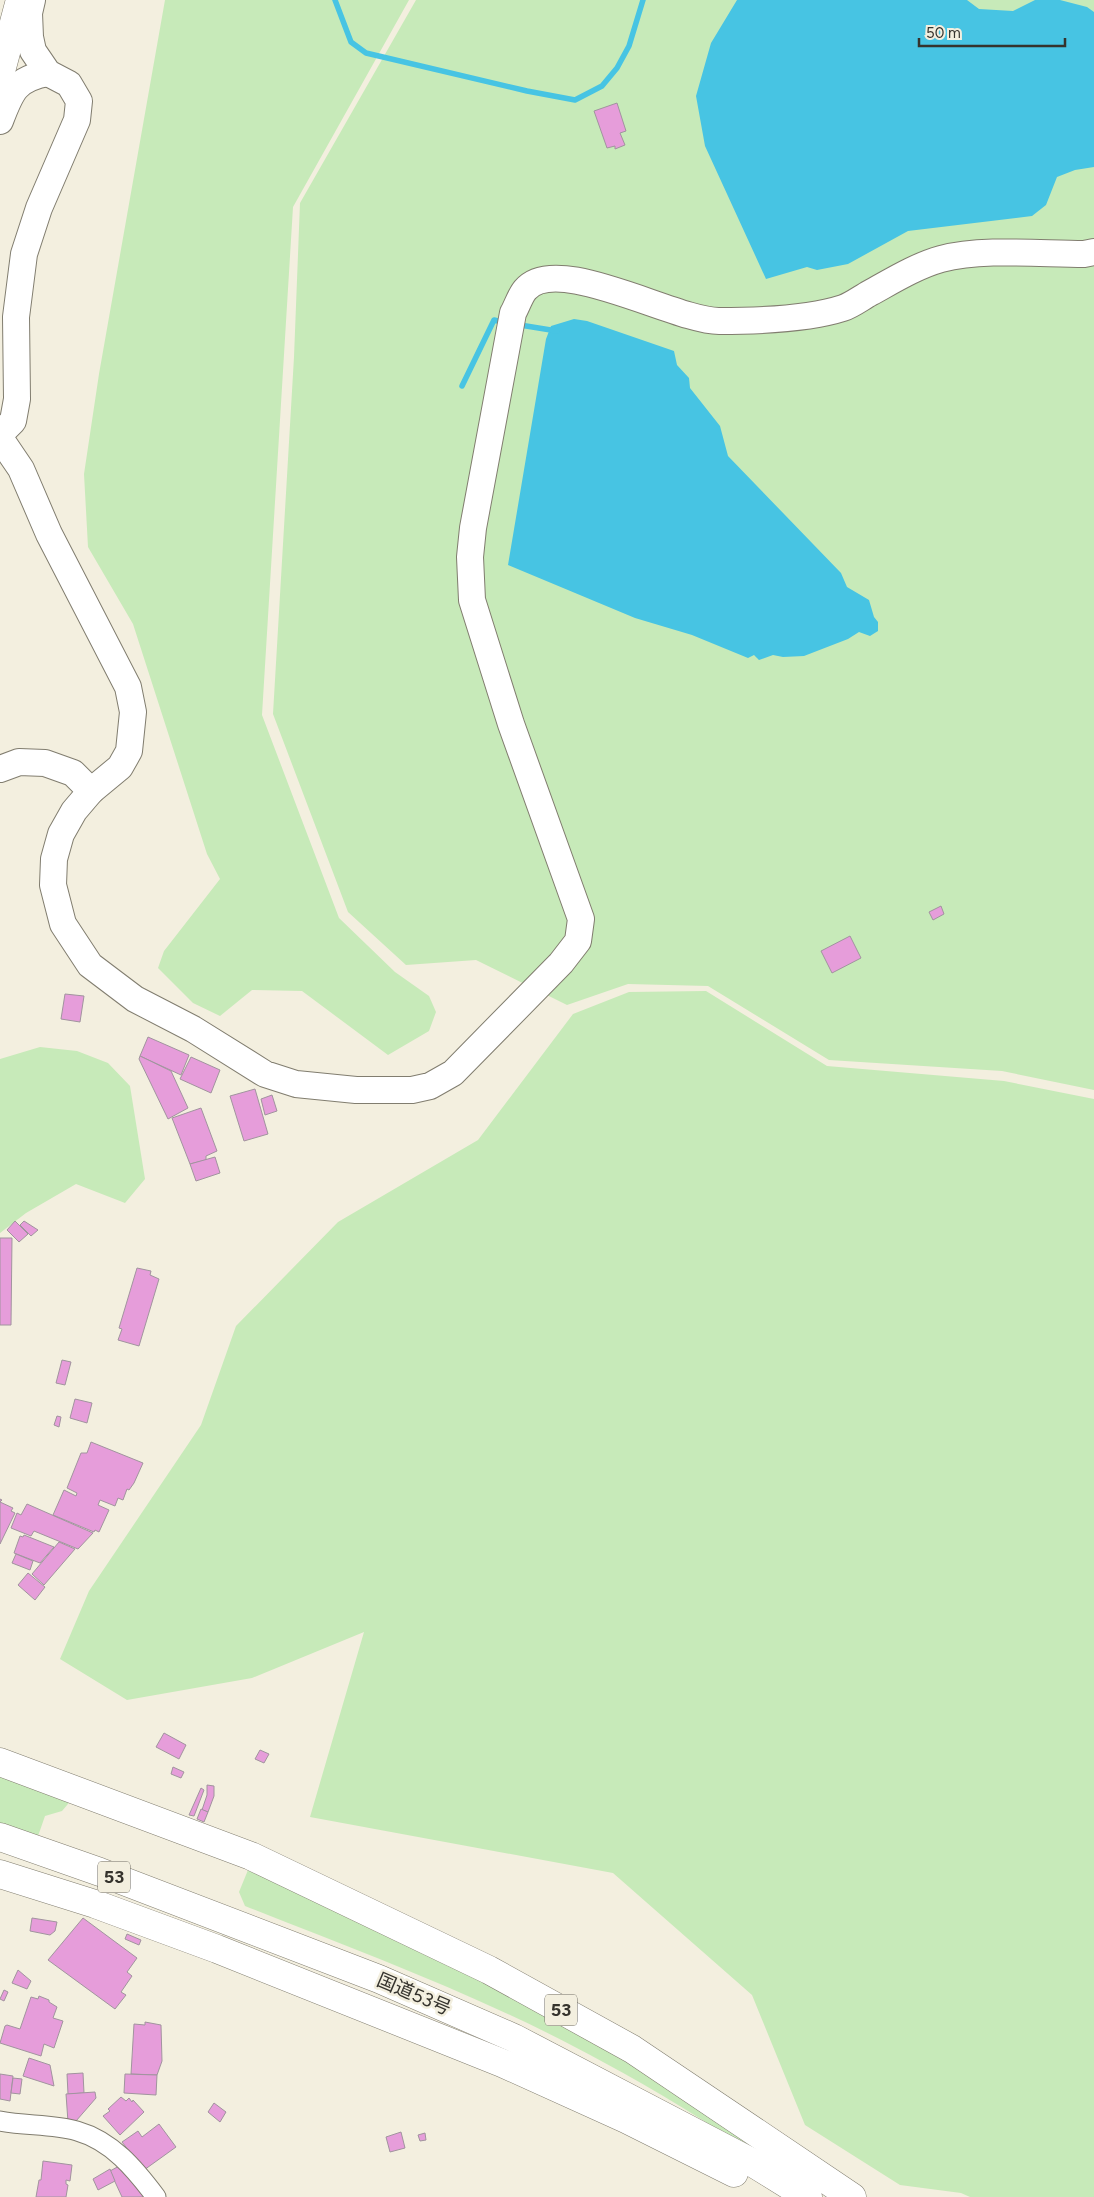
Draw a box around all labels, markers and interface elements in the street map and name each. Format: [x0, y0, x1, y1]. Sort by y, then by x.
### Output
scale bar [919, 15, 1065, 47]
text: 50 m [926, 24, 961, 42]
road number: 53 [98, 1861, 130, 1892]
street label: 国道53号 [373, 1968, 455, 2020]
road number: 53 [545, 1994, 577, 2026]

